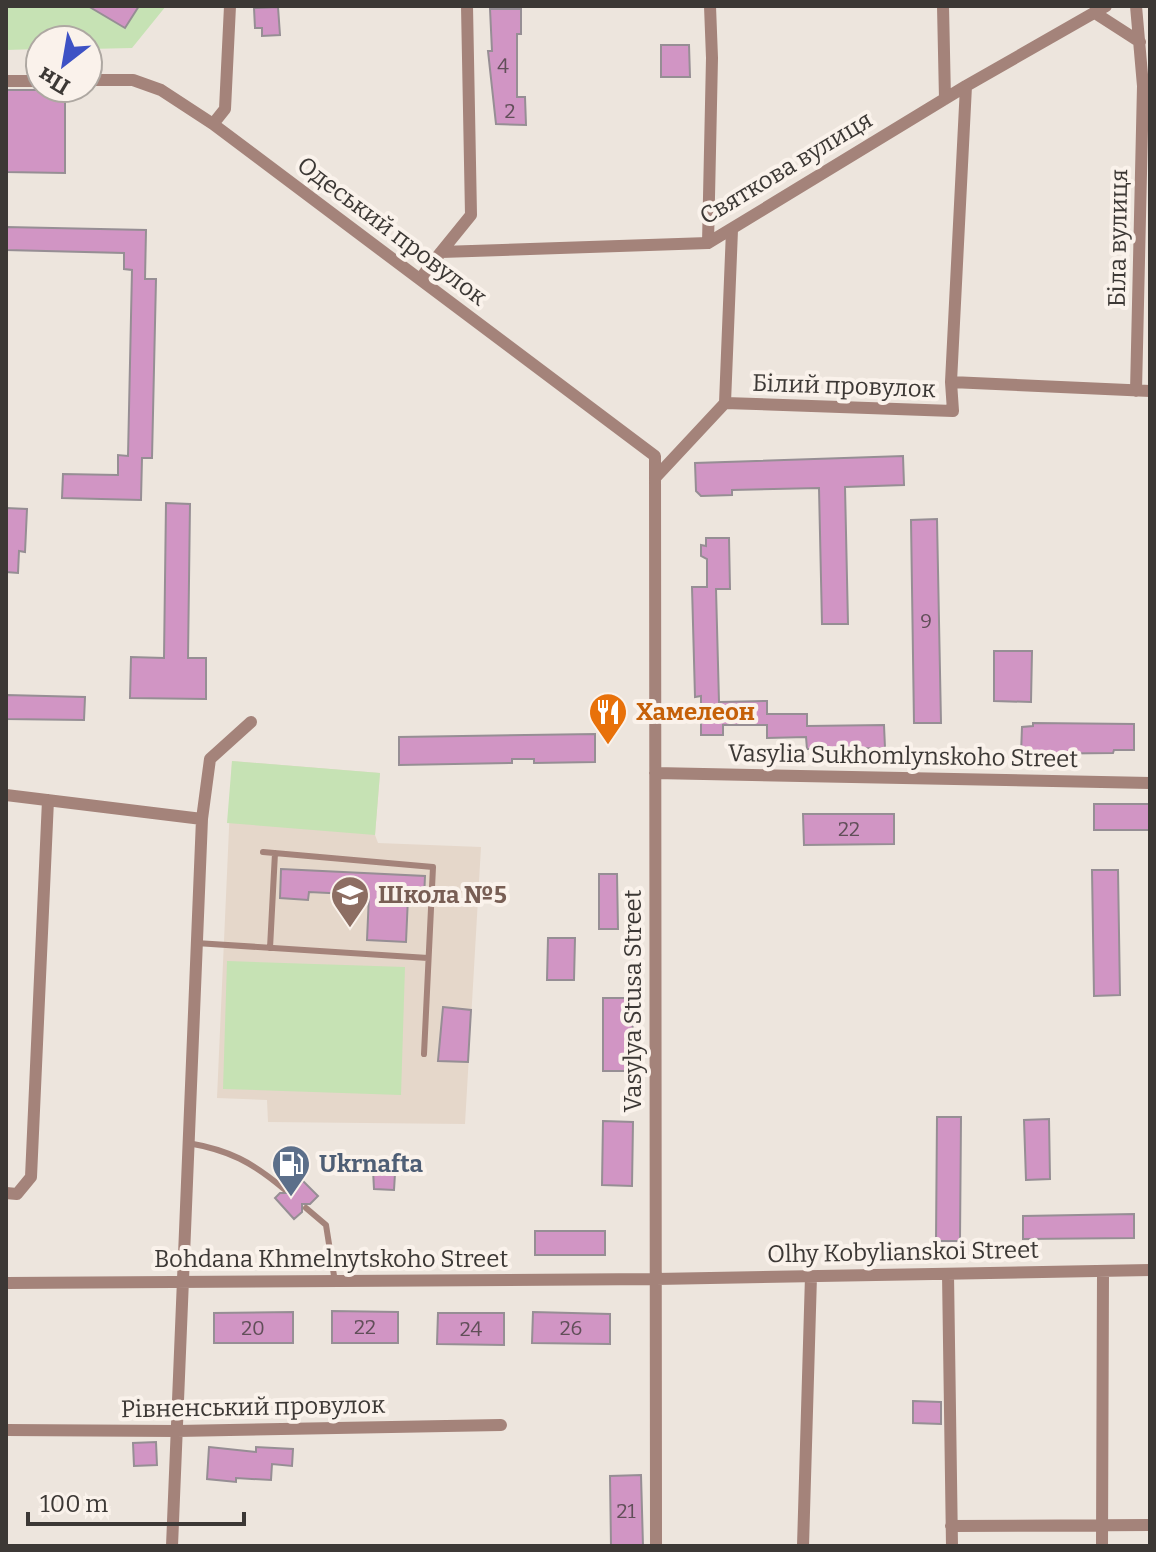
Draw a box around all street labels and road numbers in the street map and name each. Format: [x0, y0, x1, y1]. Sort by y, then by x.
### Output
street label: Святкова вулиця [695, 106, 877, 230]
street label: Одеський провулок [292, 151, 492, 311]
street label: Біла вулиця [1103, 169, 1133, 307]
street label: Білий провулок [752, 369, 936, 403]
street label: Vasylia Sukhomlynskoho Street [728, 739, 1079, 773]
street label: Vasylya Stusa Street [619, 889, 647, 1112]
street label: Olhy Kobylianskoi Street [767, 1236, 1039, 1268]
street label: Bohdana Khmelnytskoho Street [154, 1245, 508, 1273]
street label: Рівненський провулок [121, 1391, 385, 1423]

